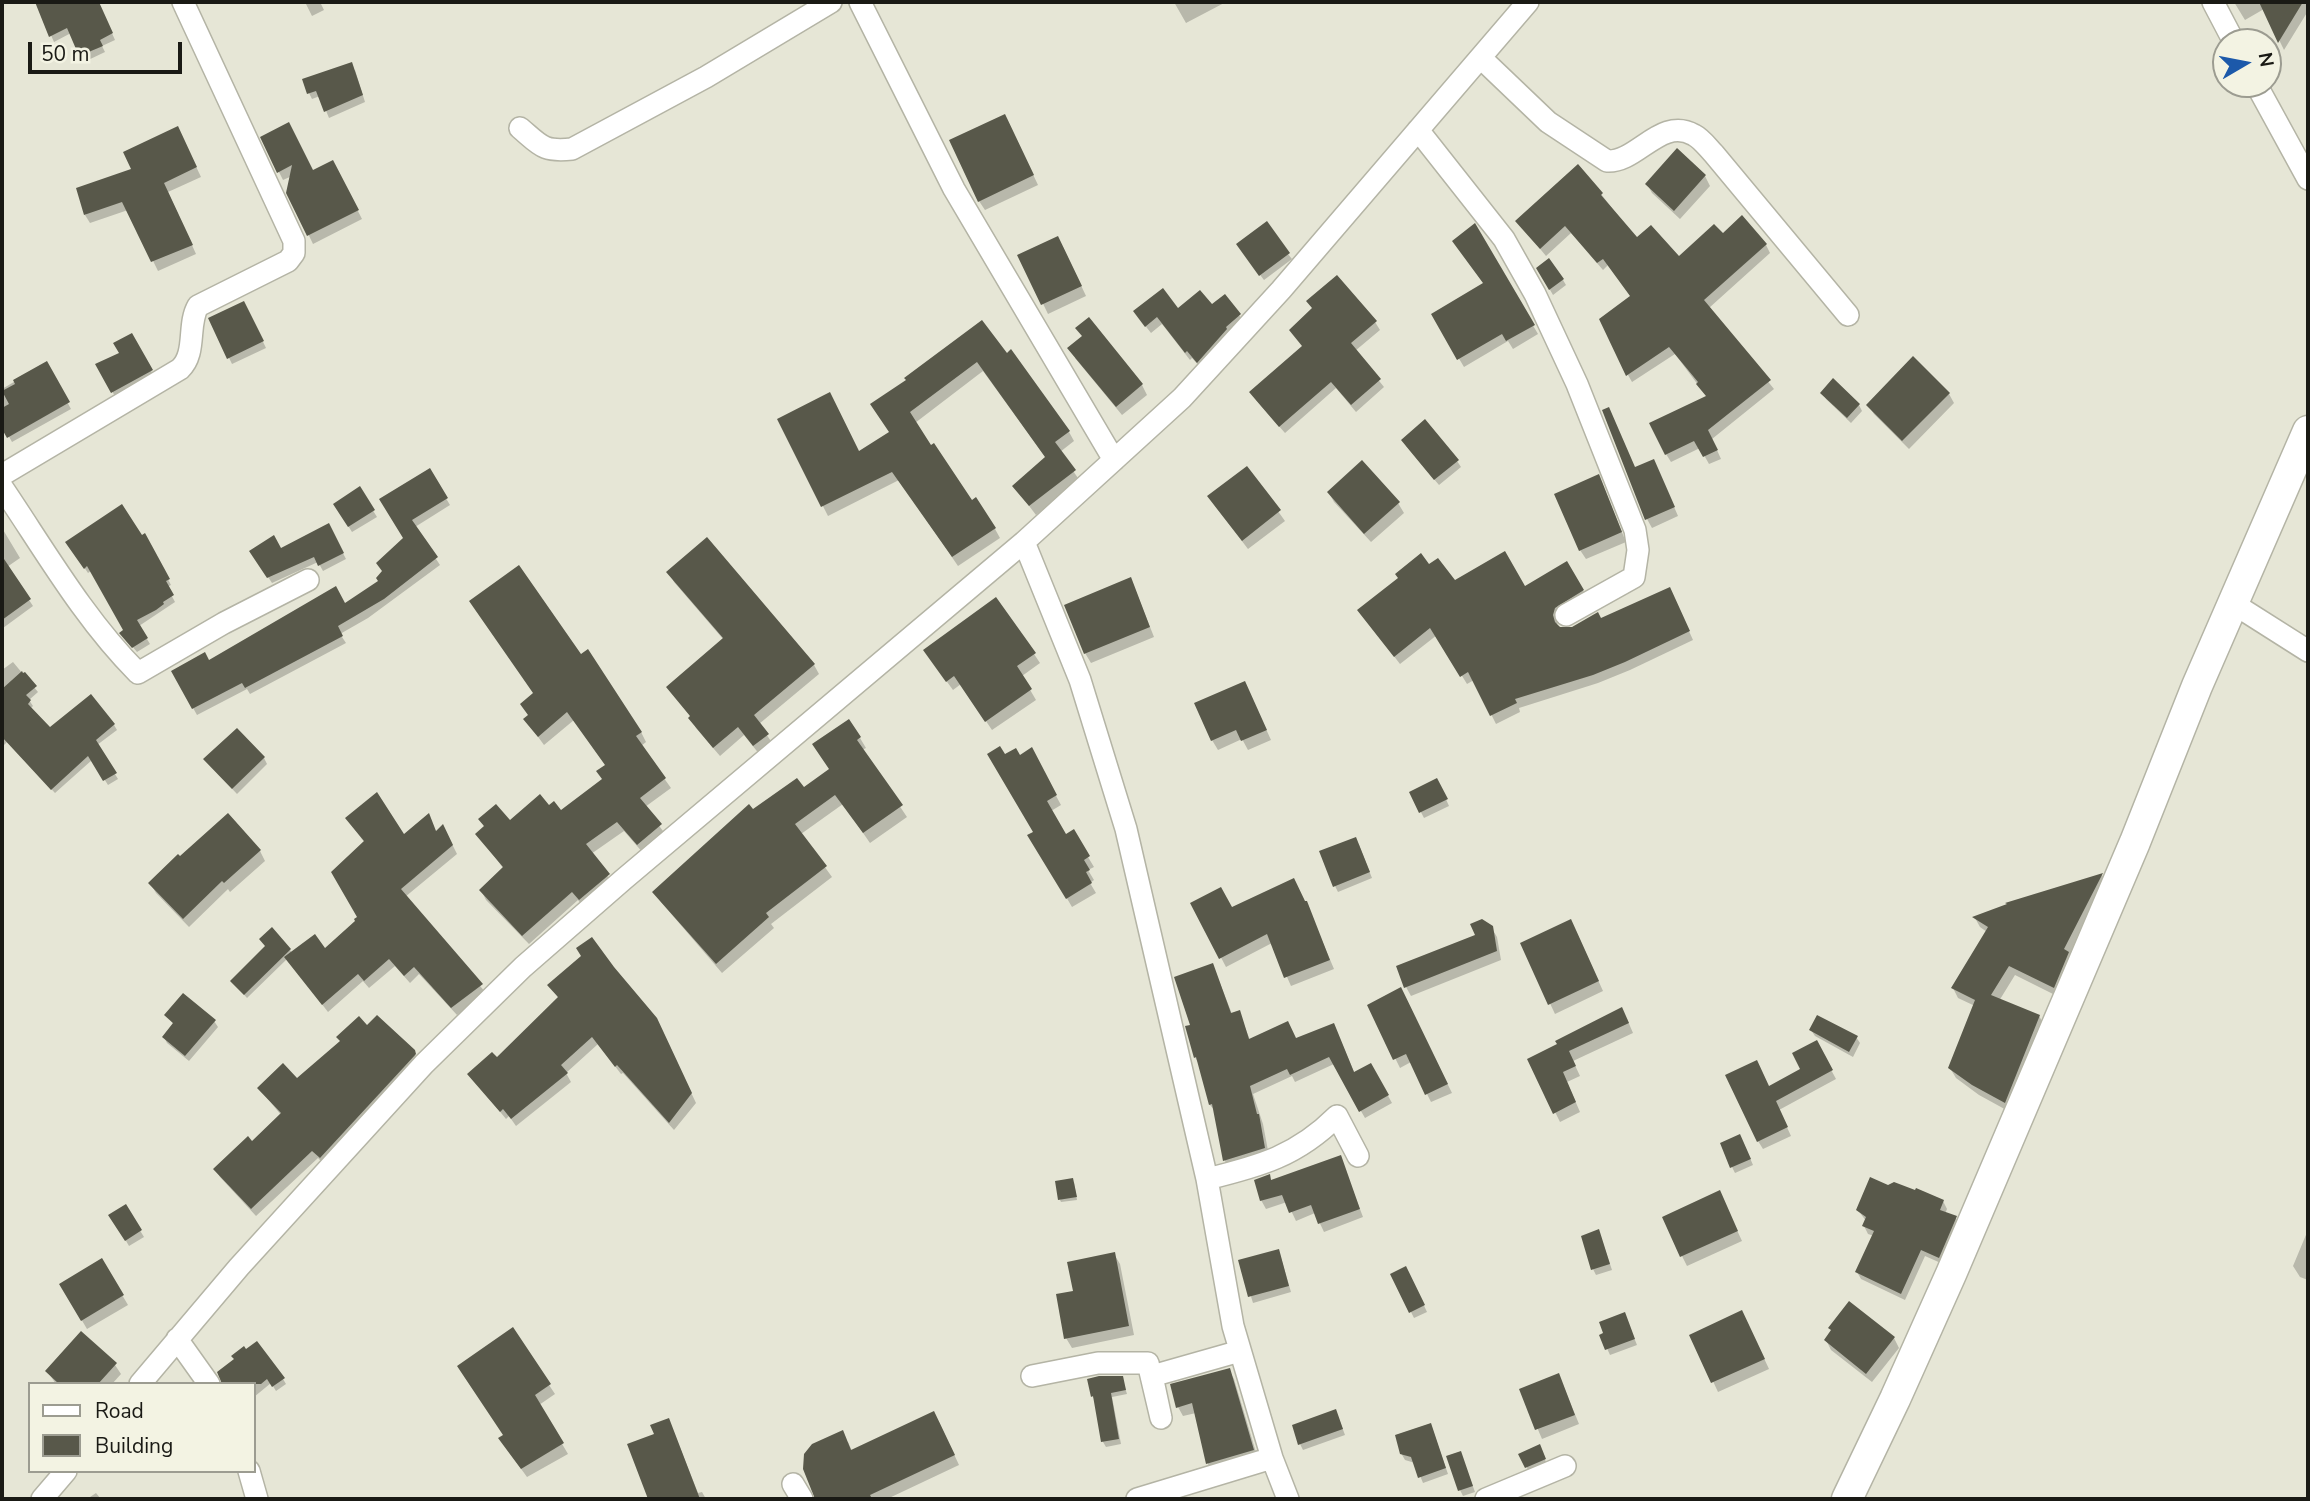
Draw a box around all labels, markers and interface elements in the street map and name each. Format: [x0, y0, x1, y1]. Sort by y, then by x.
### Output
scale bar [32, 28, 186, 72]
north arrow [2212, 28, 2282, 98]
text: 50 m [41, 40, 90, 68]
text: N [2252, 50, 2280, 69]
legend [28, 1382, 256, 1473]
text: Road [95, 1397, 144, 1425]
text: Building [95, 1432, 173, 1460]

